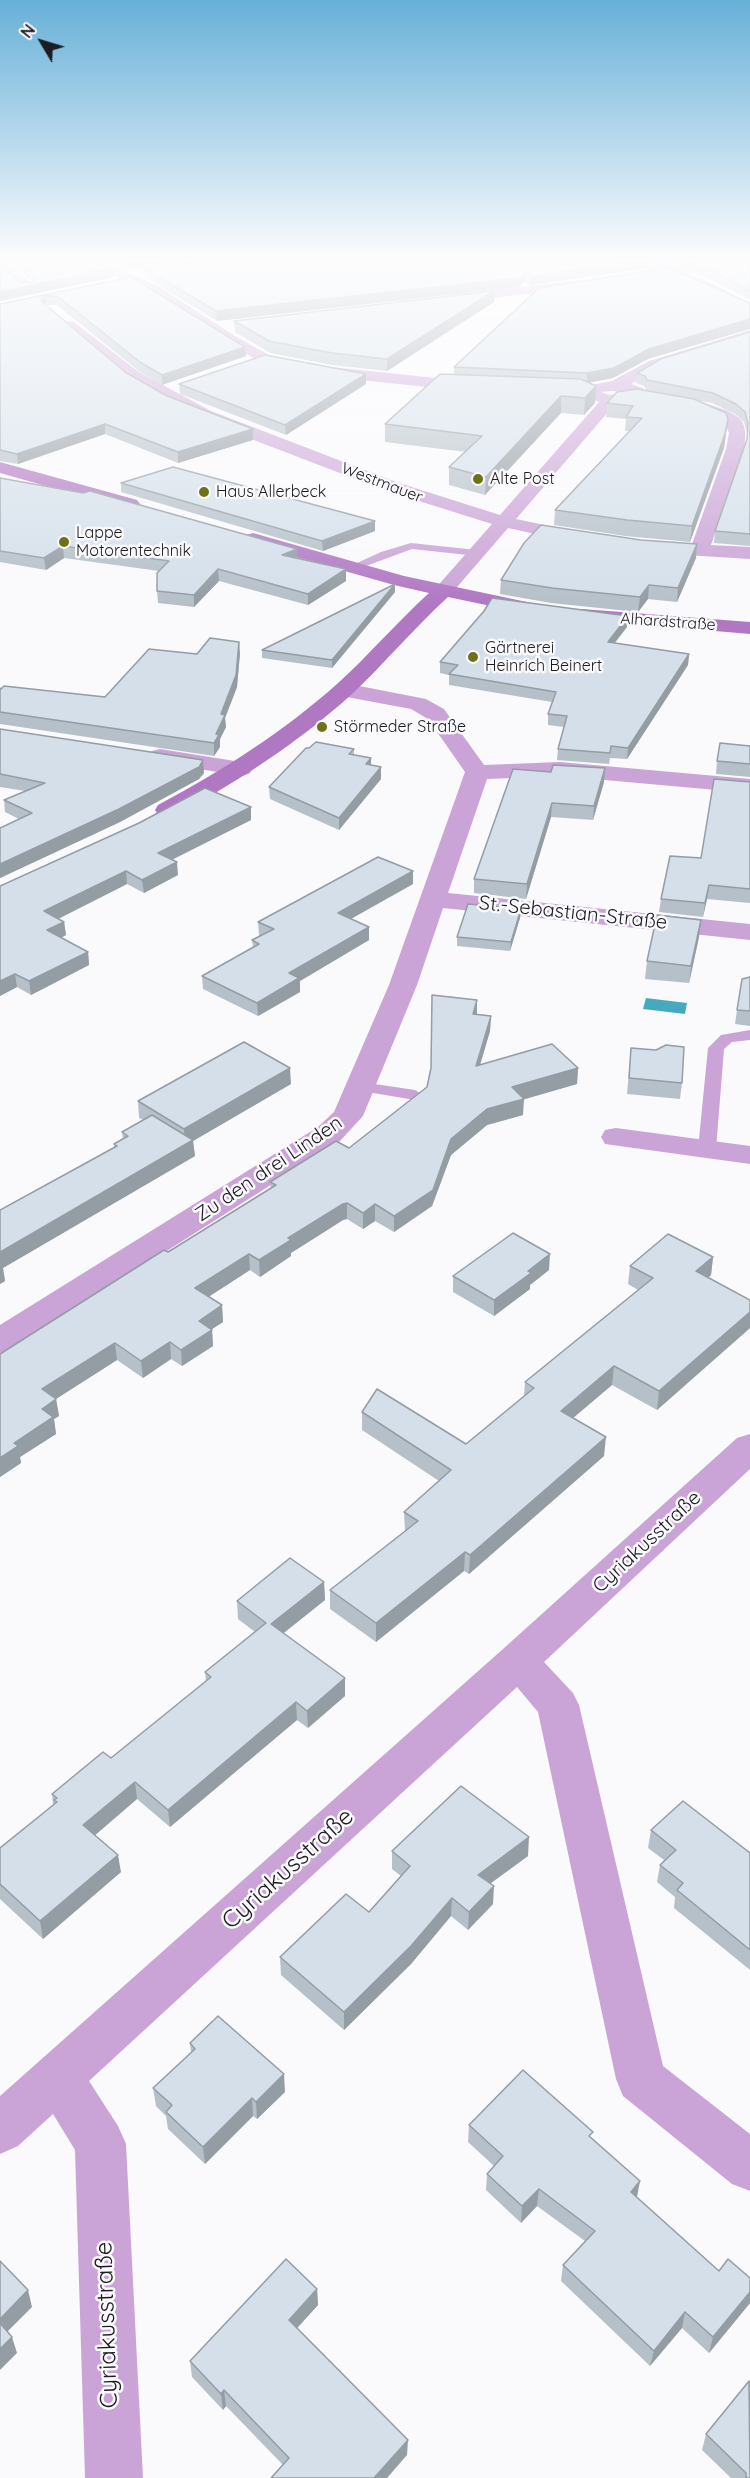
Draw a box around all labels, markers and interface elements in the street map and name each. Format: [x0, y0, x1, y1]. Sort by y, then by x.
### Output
north arrow [12, 12, 72, 72]
text: N [16, 20, 39, 42]
street label: Westmauer [339, 459, 425, 507]
place label: Alte Post [490, 469, 555, 489]
marker: Alte Post [471, 472, 485, 486]
place label: Haus Allerbeck [216, 482, 326, 502]
marker: Haus Allerbeck [197, 485, 211, 499]
place label: Lappe Motorentechnik [76, 523, 191, 561]
marker: Lappe Motorentechnik [57, 535, 71, 549]
street label: Alhardstraße [620, 609, 716, 635]
place label: Gärtnerei Heinrich Beinert [485, 638, 602, 676]
marker: Gärtnerei Heinrich Beinert [466, 650, 480, 664]
place label: Störmeder Straße [334, 717, 466, 737]
marker: Störmeder Straße [315, 720, 329, 734]
street label: St.-Sebastian-Straße [478, 891, 668, 935]
street label: Zu den drei Linden [191, 1111, 347, 1227]
street label: Cyriakusstraße [588, 1486, 706, 1598]
street label: Cyriakusstraße [216, 1802, 360, 1936]
street label: Cyriakusstraße [90, 2241, 124, 2409]

